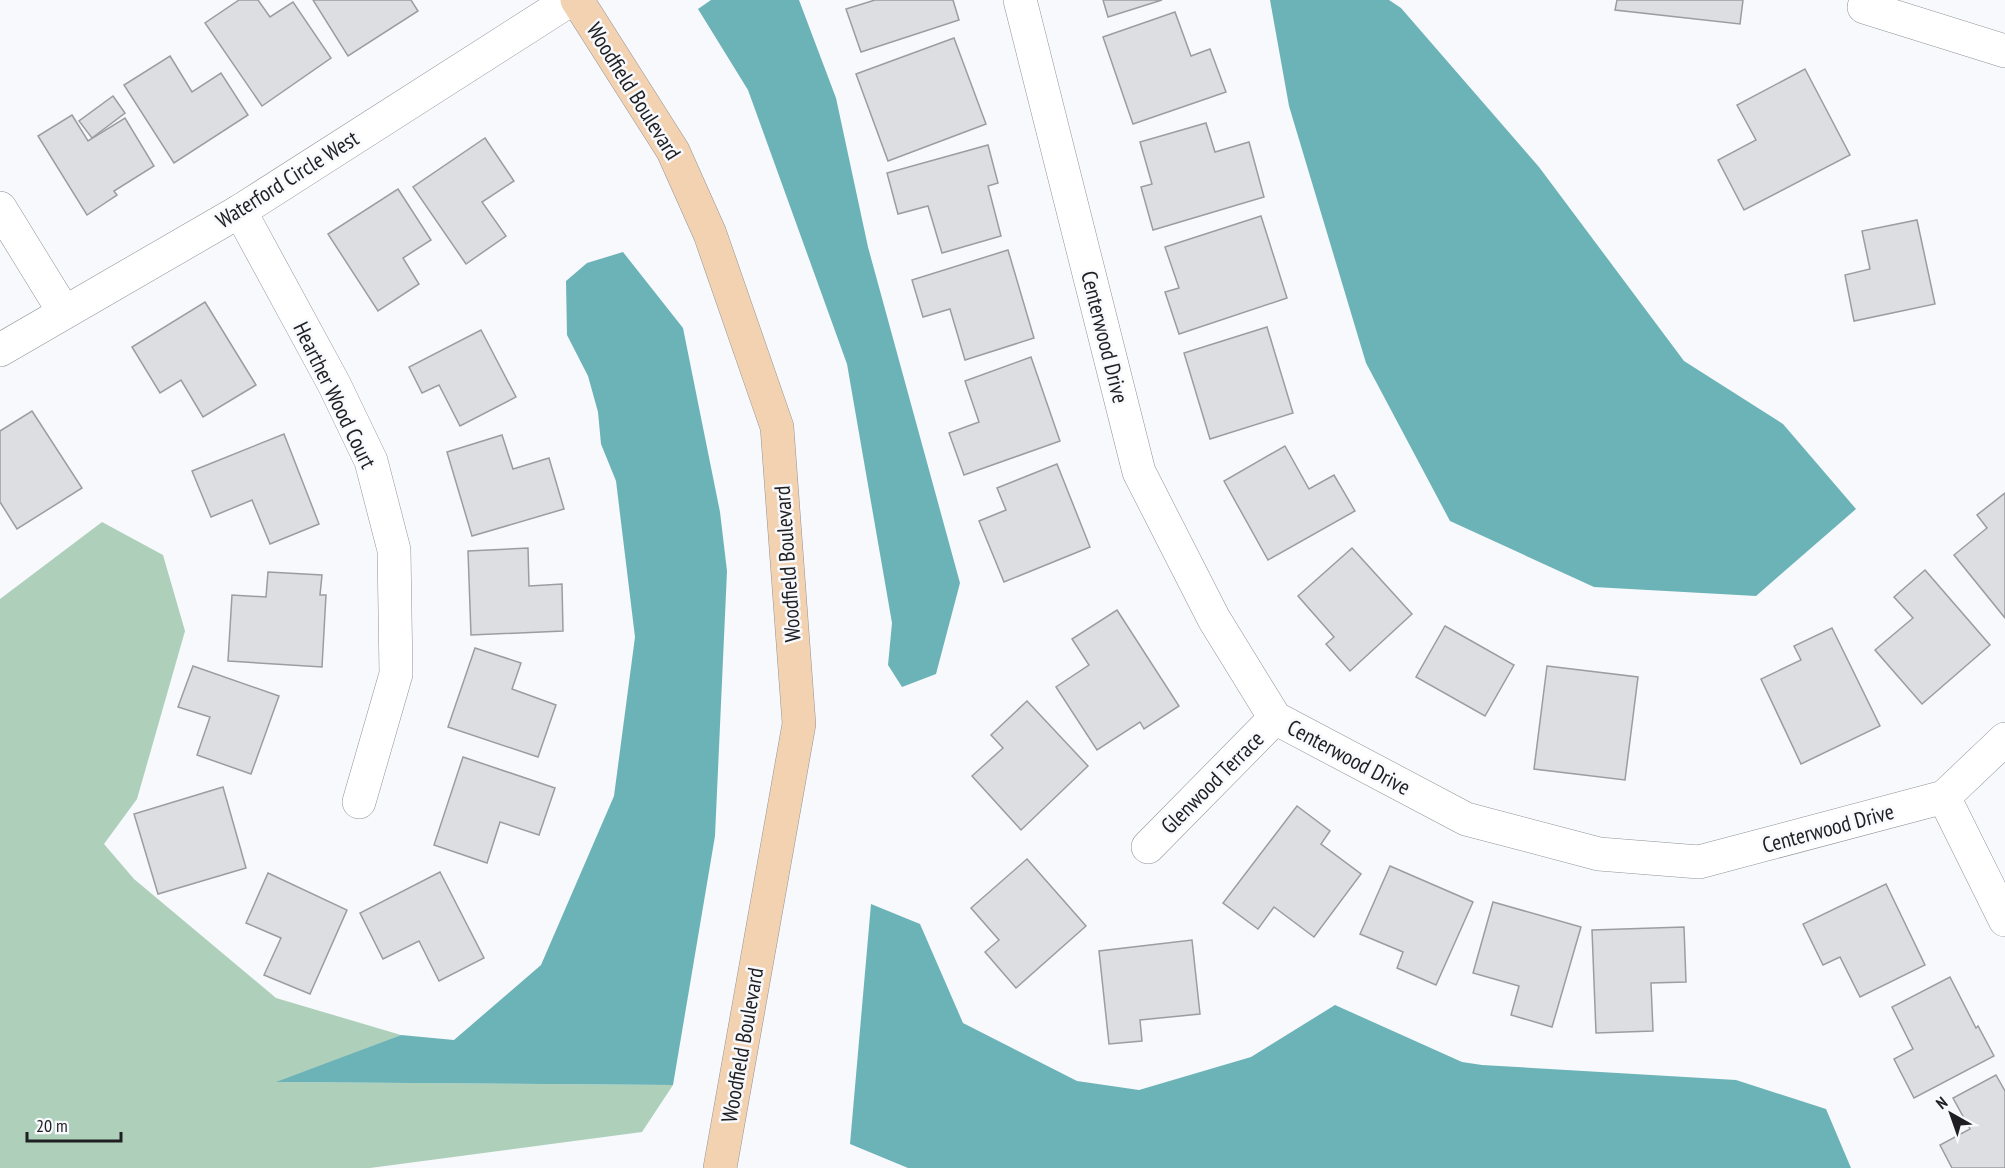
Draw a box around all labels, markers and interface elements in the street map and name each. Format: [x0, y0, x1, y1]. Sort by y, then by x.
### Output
street label: Woodfield Boulevard [581, 17, 687, 165]
street label: Waterford Circle West [211, 124, 363, 234]
street label: Centerwood Drive [1075, 268, 1135, 406]
street label: Hearther Wood Court [287, 317, 383, 473]
street label: Woodfield Boulevard [768, 485, 806, 643]
street label: Centerwood Drive [1283, 713, 1415, 801]
street label: Glenwood Terrace [1155, 725, 1269, 839]
street label: Centerwood Drive [1759, 797, 1897, 859]
street label: Woodfield Boulevard [715, 965, 769, 1125]
north arrow [1921, 1084, 1981, 1144]
text: N [1932, 1092, 1951, 1113]
scale bar [27, 1105, 122, 1143]
text: 20 m [36, 1114, 68, 1137]

